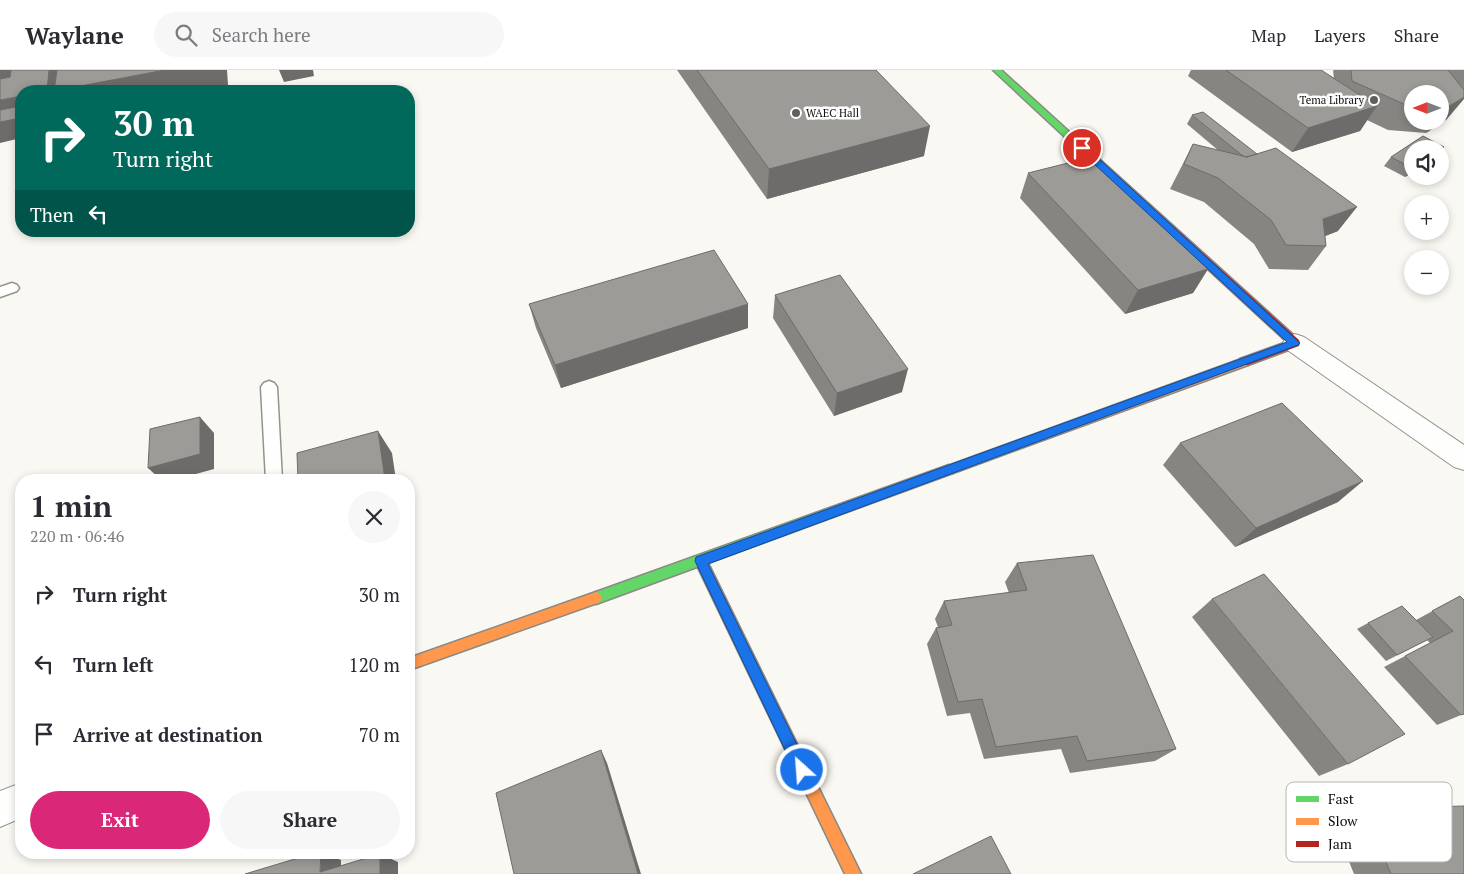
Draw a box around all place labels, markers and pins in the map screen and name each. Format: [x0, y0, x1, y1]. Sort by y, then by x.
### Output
place label: Tema Library [1300, 93, 1364, 107]
marker: Tema Library [1368, 94, 1380, 106]
place label: WAEC Hall [806, 106, 859, 120]
marker: WAEC Hall [790, 107, 802, 119]
pin [1061, 127, 1103, 169]

